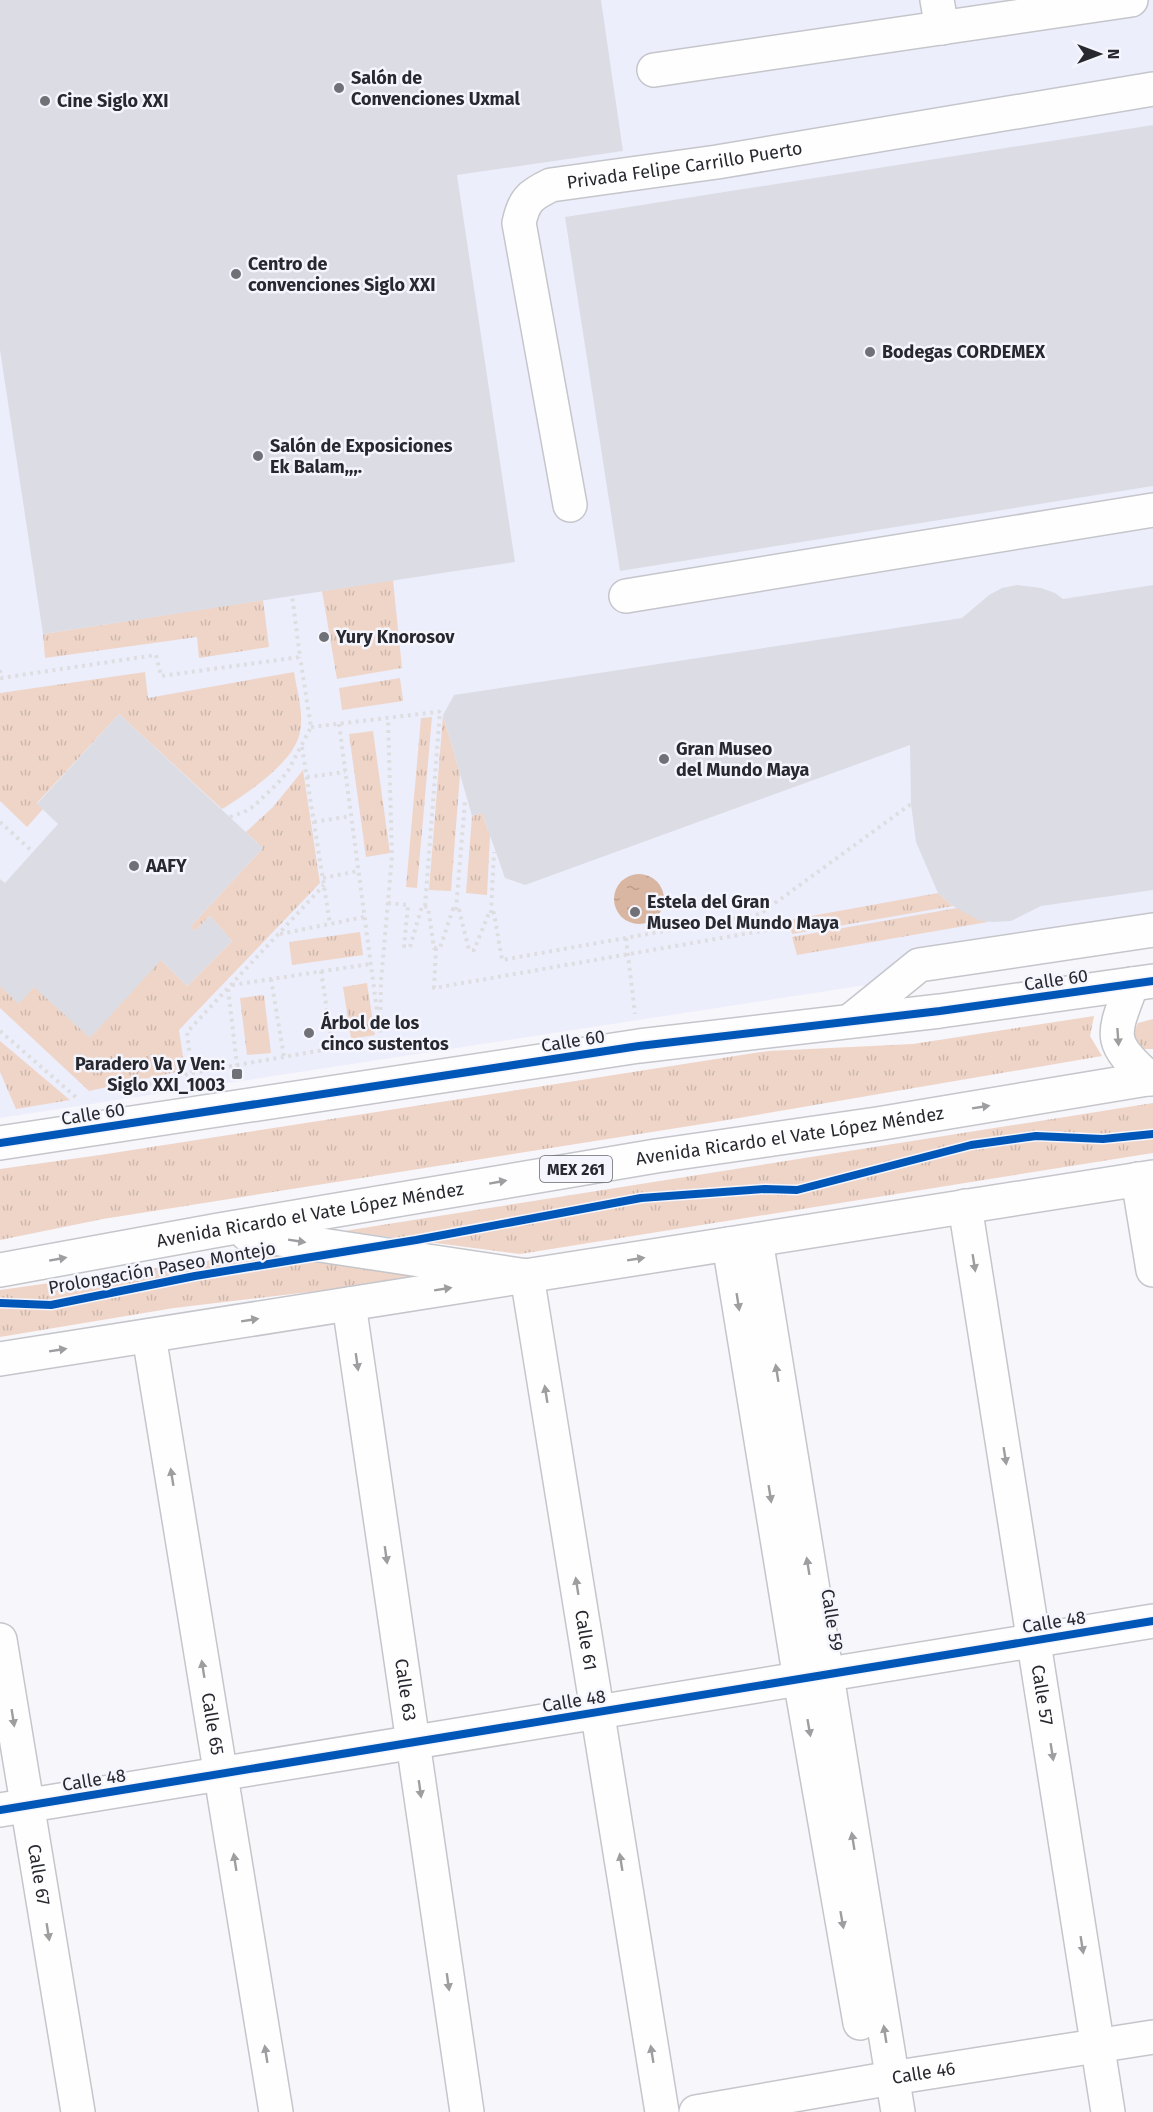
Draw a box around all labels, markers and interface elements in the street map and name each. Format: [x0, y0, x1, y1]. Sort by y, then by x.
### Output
north arrow [1069, 24, 1129, 84]
text: N [1104, 49, 1123, 59]
place label: Salón de Convenciones Uxmal [351, 67, 521, 110]
marker: Salón de Convenciones Uxmal [332, 81, 346, 95]
place label: Cine Siglo XXI [57, 90, 169, 112]
marker: Cine Siglo XXI [38, 94, 52, 108]
street label: Privada Felipe Carrillo Puerto [565, 137, 804, 194]
place label: Centro de convenciones Siglo XXI [248, 253, 435, 296]
marker: Centro de convenciones Siglo XXI [229, 267, 243, 281]
place label: Bodegas CORDEMEX [882, 341, 1046, 363]
marker: Bodegas CORDEMEX [863, 345, 877, 359]
place label: Salón de Exposiciones Ek Balam,,,. [270, 435, 453, 478]
marker: Salón de Exposiciones Ek Balam,,,. [251, 449, 265, 463]
place label: Yury Knorosov [335, 626, 455, 648]
marker: Yury Knorosov [317, 630, 331, 644]
place label: Gran Museo del Mundo Maya [676, 738, 809, 781]
marker: Gran Museo del Mundo Maya [657, 752, 671, 766]
place label: AAFY [145, 855, 187, 877]
marker: AAFY [127, 859, 141, 873]
place label: Estela del Gran Museo Del Mundo Maya [647, 891, 839, 934]
marker: Estela del Gran Museo Del Mundo Maya [628, 905, 642, 919]
street label: Calle 60 [1023, 965, 1089, 995]
place label: Árbol de los cinco sustentos [320, 1011, 449, 1055]
street label: Calle 60 [540, 1025, 606, 1057]
marker: Árbol de los cinco sustentos [302, 1026, 316, 1040]
one-way arrow [1114, 1027, 1123, 1046]
place label: Paradero Va y Ven: Siglo XXI_1003 [75, 1053, 225, 1096]
marker: Paradero Va y Ven: Siglo XXI_1003 [230, 1067, 244, 1081]
street label: Calle 60 [60, 1098, 126, 1130]
street label: Avenida Ricardo el Vate López Méndez [634, 1102, 945, 1170]
one-way arrow [972, 1102, 991, 1111]
road number: MEX 261 [540, 1156, 612, 1182]
street label: Avenida Ricardo el Vate López Méndez [155, 1178, 465, 1252]
one-way arrow [489, 1178, 508, 1187]
street label: Prolongación Paseo Montejo [46, 1237, 278, 1299]
one-way arrow [288, 1237, 307, 1246]
one-way arrow [626, 1254, 645, 1263]
one-way arrow [970, 1254, 979, 1273]
one-way arrow [48, 1255, 67, 1264]
one-way arrow [434, 1285, 453, 1294]
one-way arrow [734, 1292, 743, 1311]
one-way arrow [241, 1315, 260, 1324]
one-way arrow [48, 1345, 67, 1354]
one-way arrow [353, 1353, 362, 1372]
one-way arrow [773, 1364, 782, 1383]
one-way arrow [541, 1384, 550, 1403]
one-way arrow [1001, 1447, 1010, 1466]
one-way arrow [167, 1467, 176, 1486]
one-way arrow [766, 1485, 775, 1504]
one-way arrow [381, 1546, 390, 1565]
one-way arrow [804, 1556, 813, 1575]
one-way arrow [572, 1577, 581, 1596]
street label: Calle 59 [816, 1587, 848, 1653]
street label: Calle 48 [1021, 1606, 1087, 1638]
street label: Calle 61 [570, 1608, 602, 1672]
street label: Calle 63 [390, 1657, 421, 1723]
one-way arrow [198, 1660, 207, 1679]
street label: Calle 57 [1027, 1663, 1058, 1727]
street label: Calle 48 [541, 1685, 607, 1717]
street label: Calle 65 [197, 1691, 228, 1757]
one-way arrow [9, 1709, 18, 1728]
one-way arrow [805, 1718, 814, 1737]
one-way arrow [1048, 1743, 1057, 1762]
street label: Calle 48 [61, 1764, 127, 1796]
one-way arrow [415, 1780, 424, 1799]
one-way arrow [849, 1831, 858, 1850]
street label: Calle 67 [23, 1843, 55, 1907]
one-way arrow [230, 1852, 239, 1871]
one-way arrow [617, 1852, 626, 1871]
one-way arrow [838, 1910, 847, 1929]
one-way arrow [44, 1922, 53, 1941]
one-way arrow [1077, 1936, 1086, 1955]
one-way arrow [443, 1973, 452, 1992]
one-way arrow [880, 2024, 889, 2043]
one-way arrow [262, 2045, 271, 2064]
one-way arrow [648, 2045, 657, 2064]
street label: Calle 46 [890, 2057, 957, 2089]

